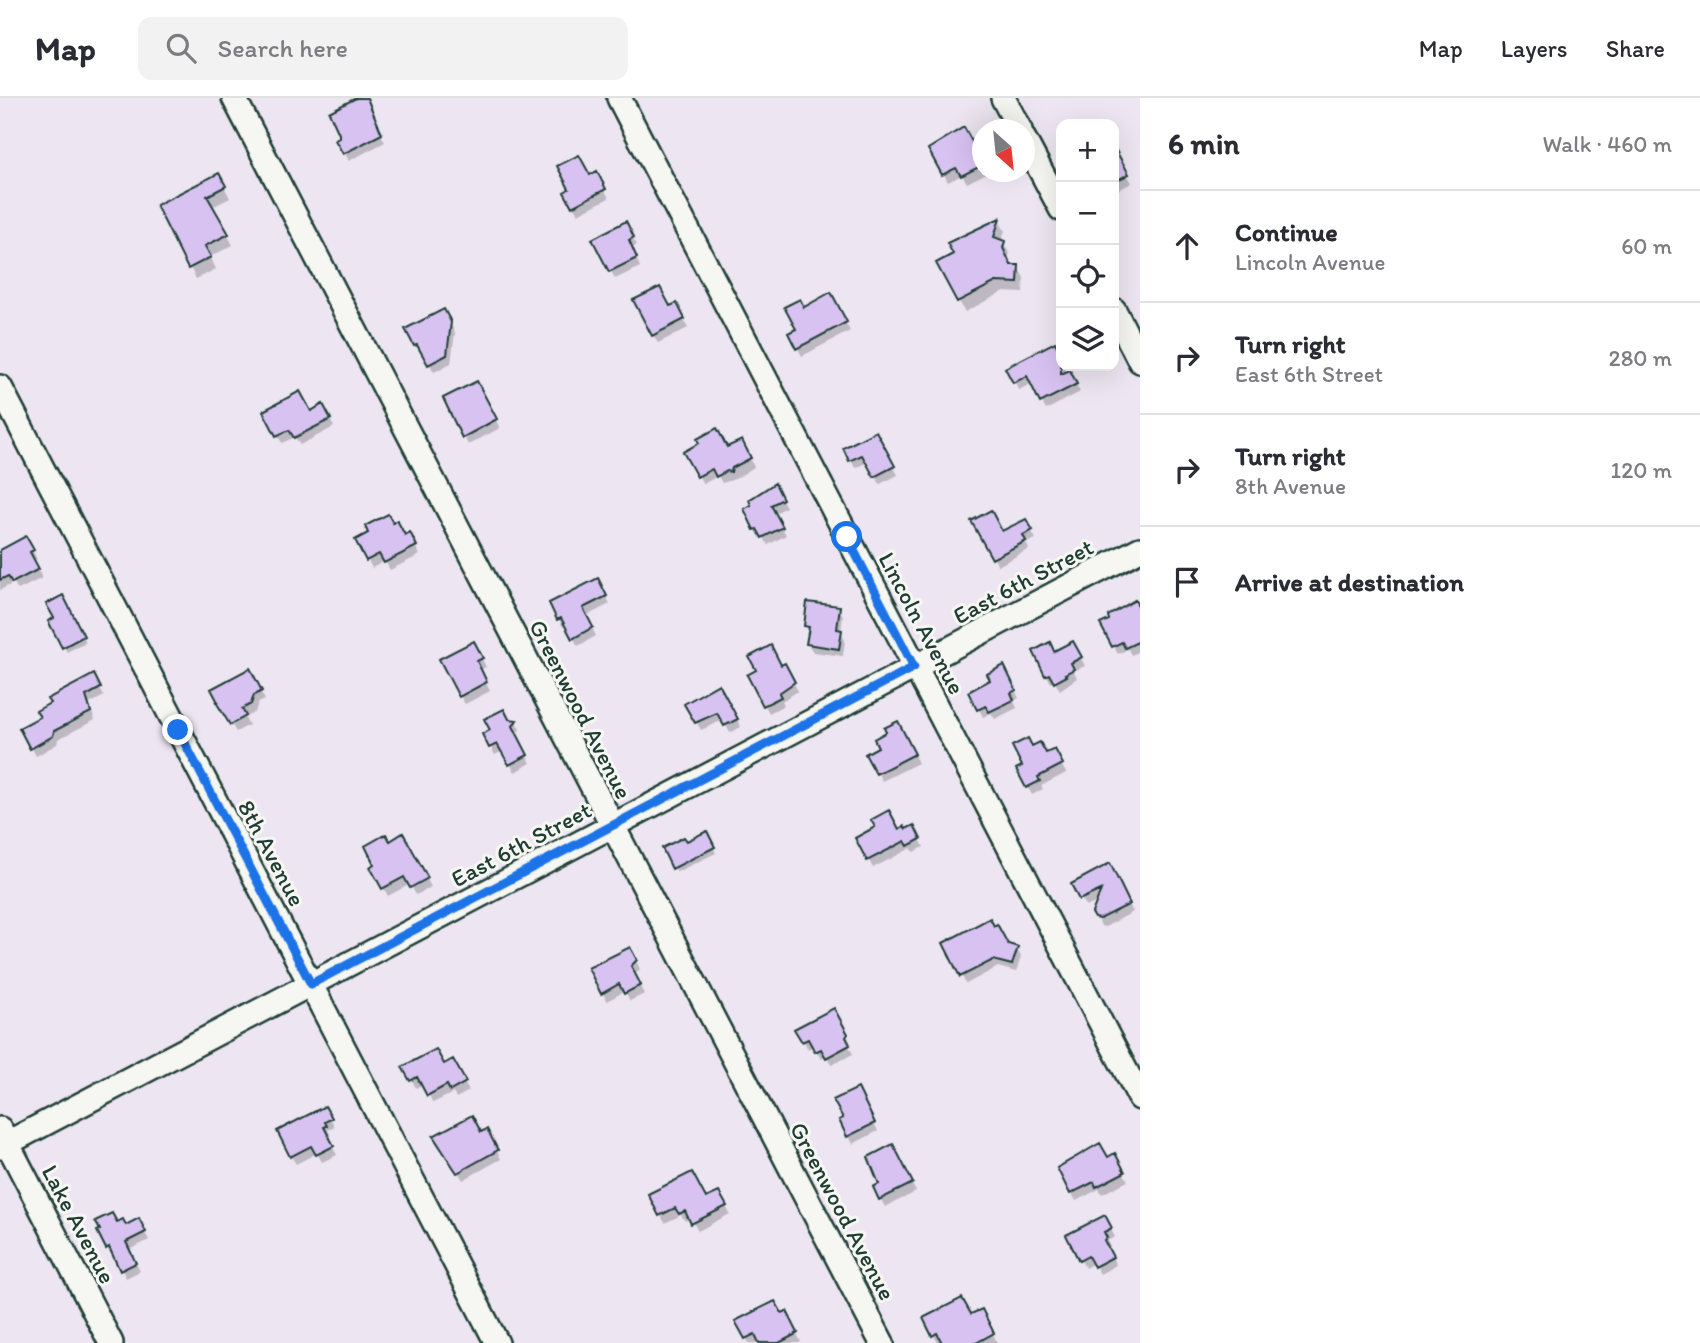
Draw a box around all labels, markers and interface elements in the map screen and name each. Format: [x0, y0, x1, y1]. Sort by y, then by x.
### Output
search box [138, 17, 628, 80]
text: Map [35, 29, 96, 68]
icon: search [162, 29, 200, 67]
text: Search here [218, 32, 348, 64]
text: Map [1419, 34, 1463, 63]
text: Layers [1501, 34, 1568, 63]
text: Share [1606, 34, 1665, 63]
north arrow [972, 119, 1035, 182]
map controls [1056, 119, 1119, 371]
button: + [1056, 119, 1119, 182]
text: 6 min [1168, 125, 1240, 162]
text: Walk · 460 m [1542, 130, 1672, 158]
button: − [1056, 182, 1119, 245]
text: Continue [1235, 216, 1338, 248]
icon: ahead [1168, 227, 1206, 265]
text: 60 m [1621, 232, 1672, 260]
button: locate [1056, 245, 1119, 308]
text: Lincoln Avenue [1235, 248, 1385, 276]
button: layers [1056, 308, 1119, 371]
text: Turn right [1235, 328, 1346, 360]
icon: right [1168, 339, 1206, 377]
text: 280 m [1609, 344, 1672, 372]
text: East 6th Street [1235, 360, 1383, 388]
text: Turn right [1235, 440, 1346, 472]
icon: right [1168, 451, 1206, 489]
text: 120 m [1611, 456, 1672, 484]
text: 8th Avenue [1235, 472, 1346, 500]
route start [831, 521, 862, 552]
street label: East 6th Street [948, 532, 1098, 630]
street label: Lincoln Avenue [872, 547, 972, 699]
icon: arrive [1168, 563, 1206, 601]
text: Arrive at destination [1235, 566, 1464, 598]
street label: Greenwood Avenue [523, 614, 639, 804]
route end [162, 714, 193, 745]
street label: 8th Avenue [232, 795, 312, 911]
street label: East 6th Street [446, 795, 596, 893]
street label: Greenwood Avenue [784, 1117, 902, 1305]
street label: Lake Avenue [36, 1160, 122, 1288]

